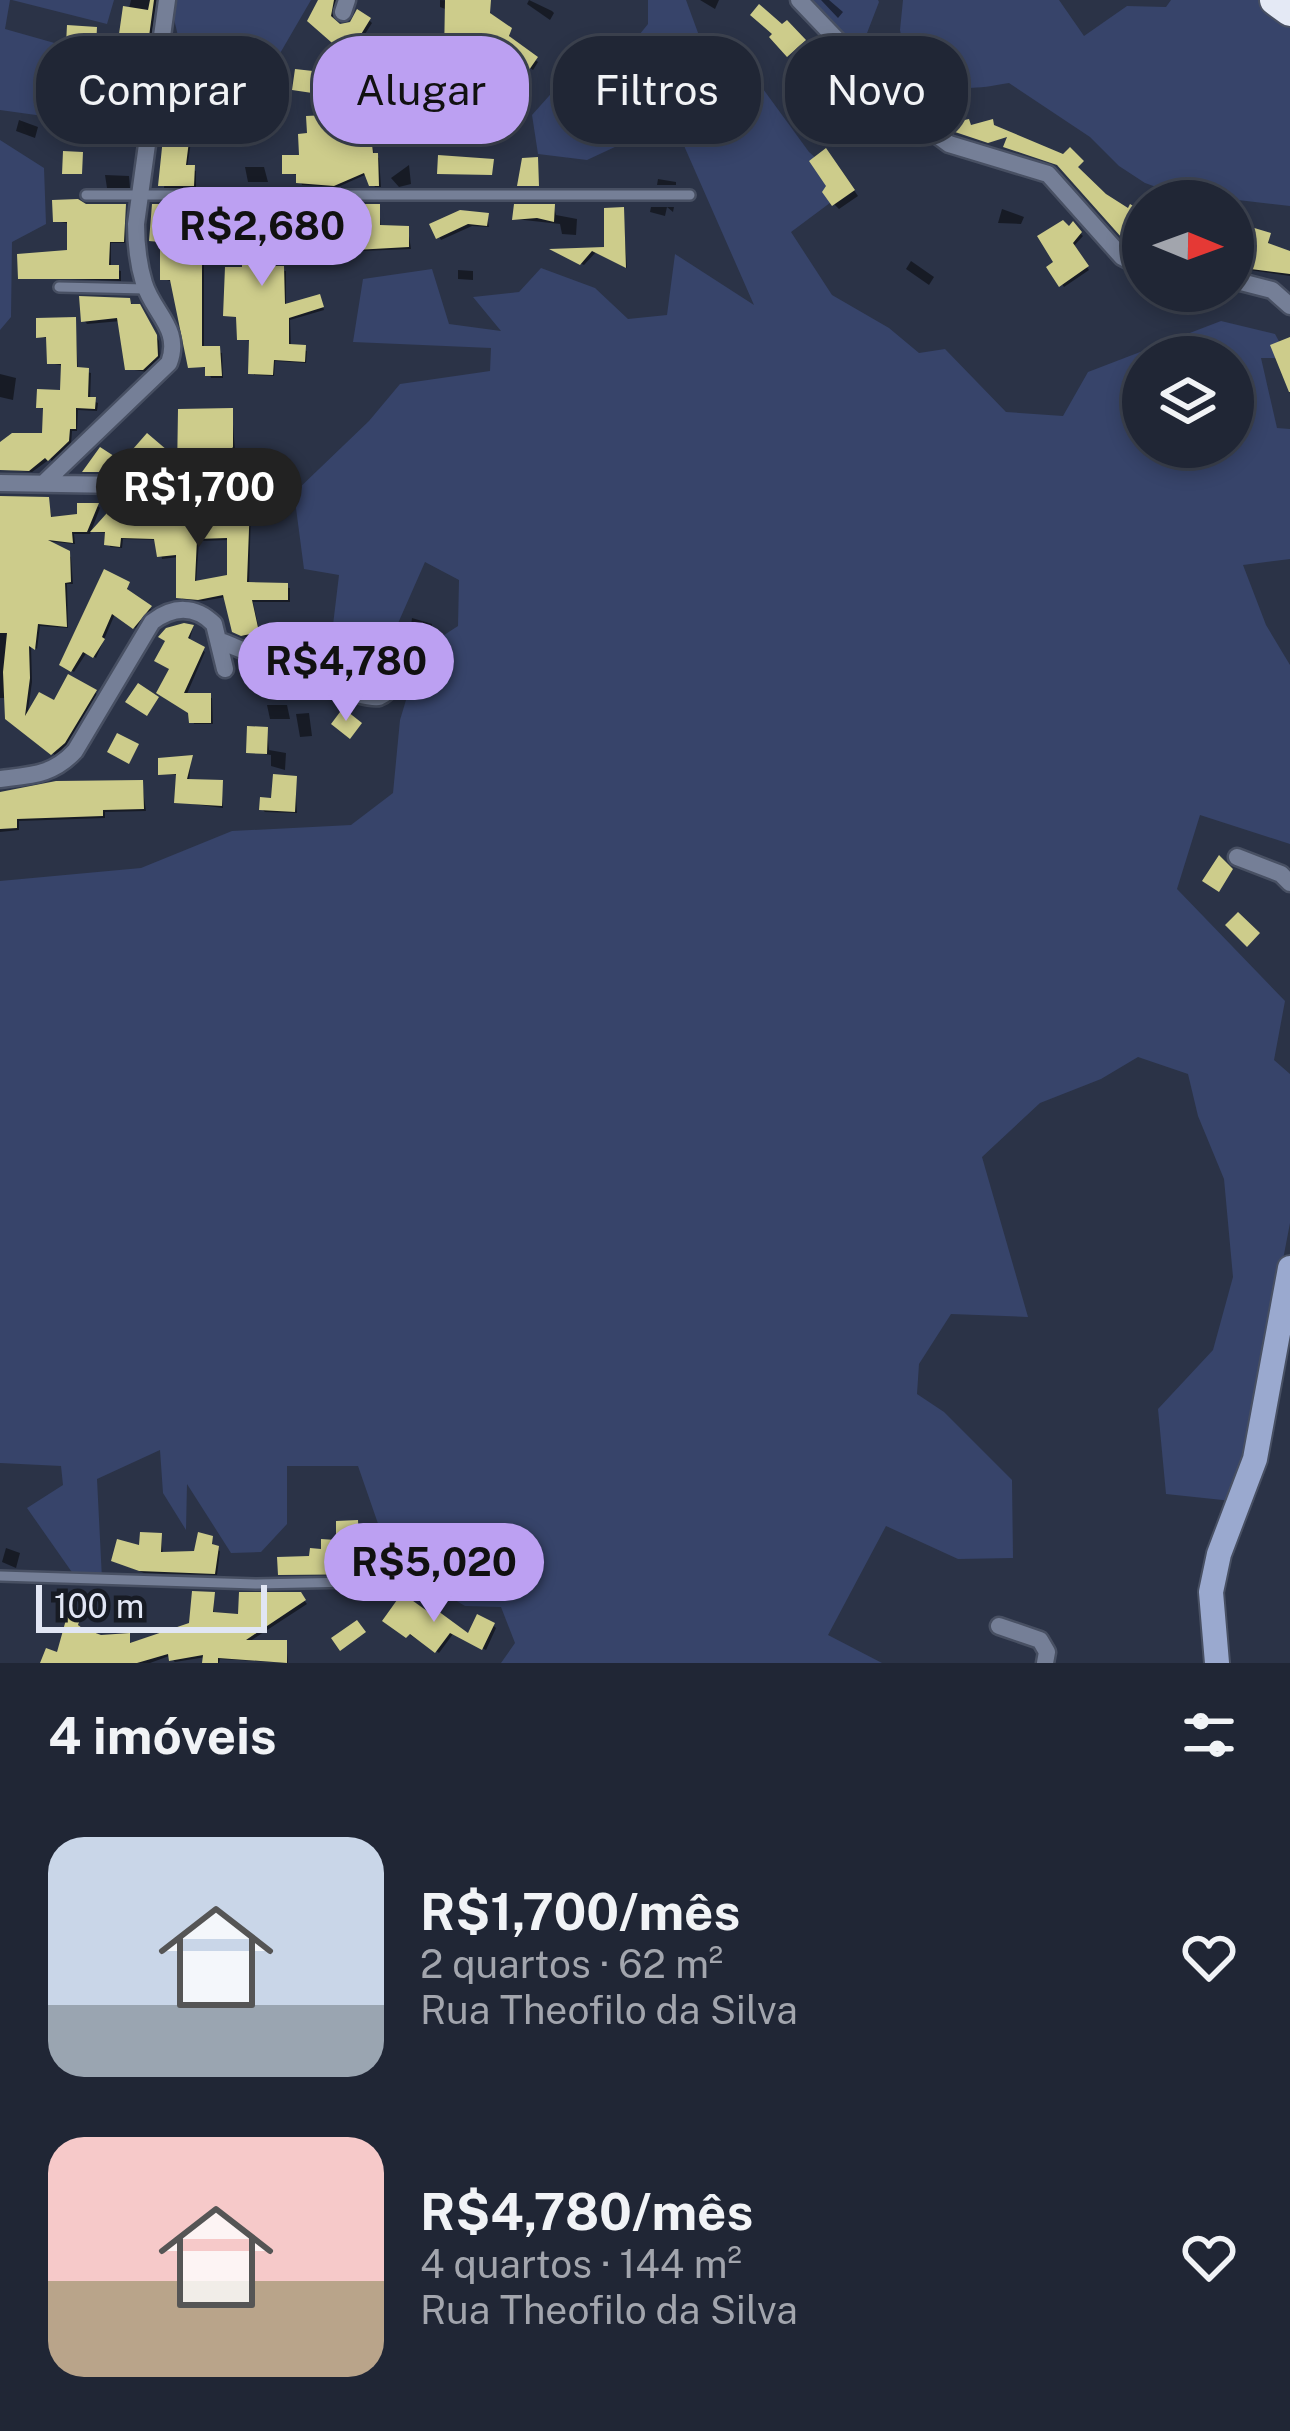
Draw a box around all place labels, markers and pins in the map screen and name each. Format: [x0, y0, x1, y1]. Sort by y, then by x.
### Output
pin: R$2,680 [151, 187, 373, 289]
pin: R$1,700 [88, 448, 310, 550]
pin: R$4,780 [235, 622, 457, 724]
pin: R$5,020 [323, 1523, 545, 1625]

